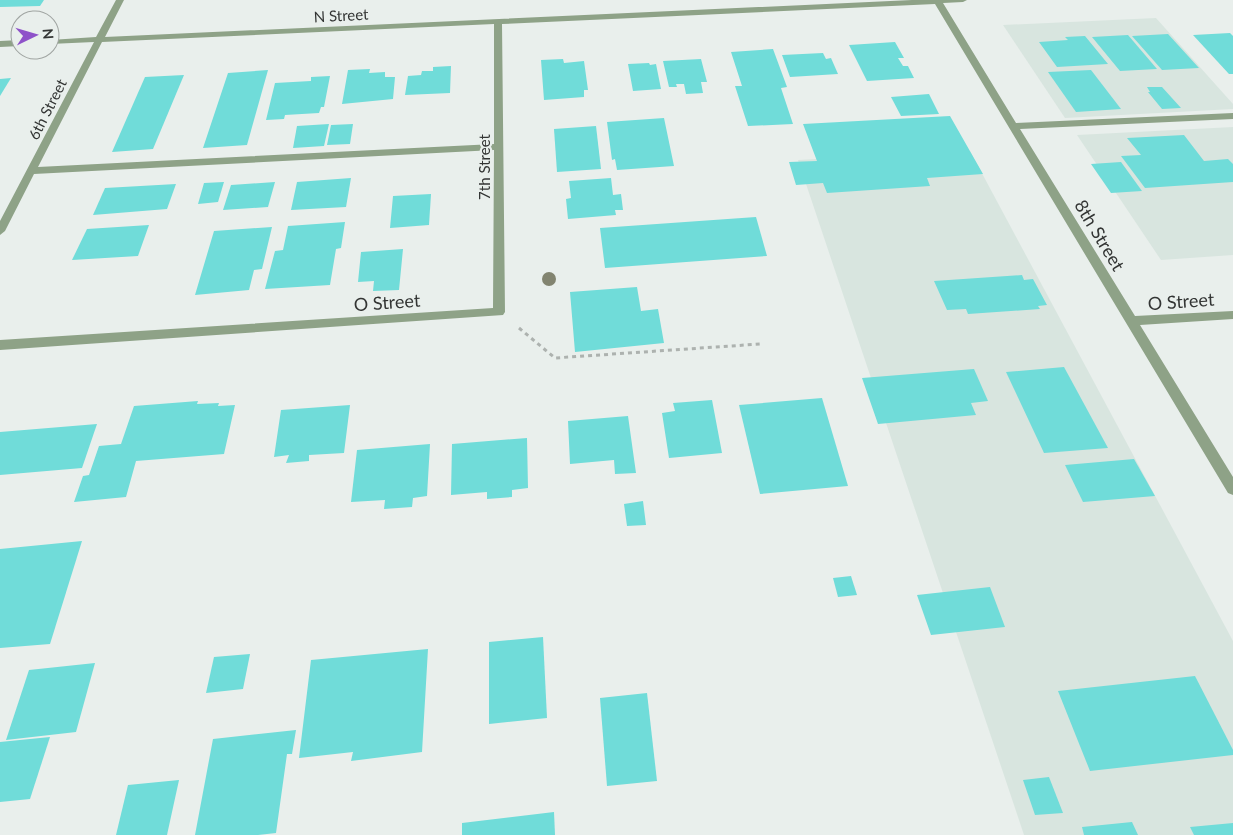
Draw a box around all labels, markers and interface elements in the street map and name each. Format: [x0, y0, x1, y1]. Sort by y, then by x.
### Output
street label: N Street [313, 5, 369, 25]
north arrow [10, 10, 60, 60]
text: N [40, 28, 57, 40]
street label: 6th Street [24, 75, 70, 142]
street label: 7th Street [475, 133, 493, 200]
street label: 8th Street [1070, 195, 1130, 275]
street label: O Street [1147, 288, 1215, 314]
street label: O Street [353, 289, 421, 315]

